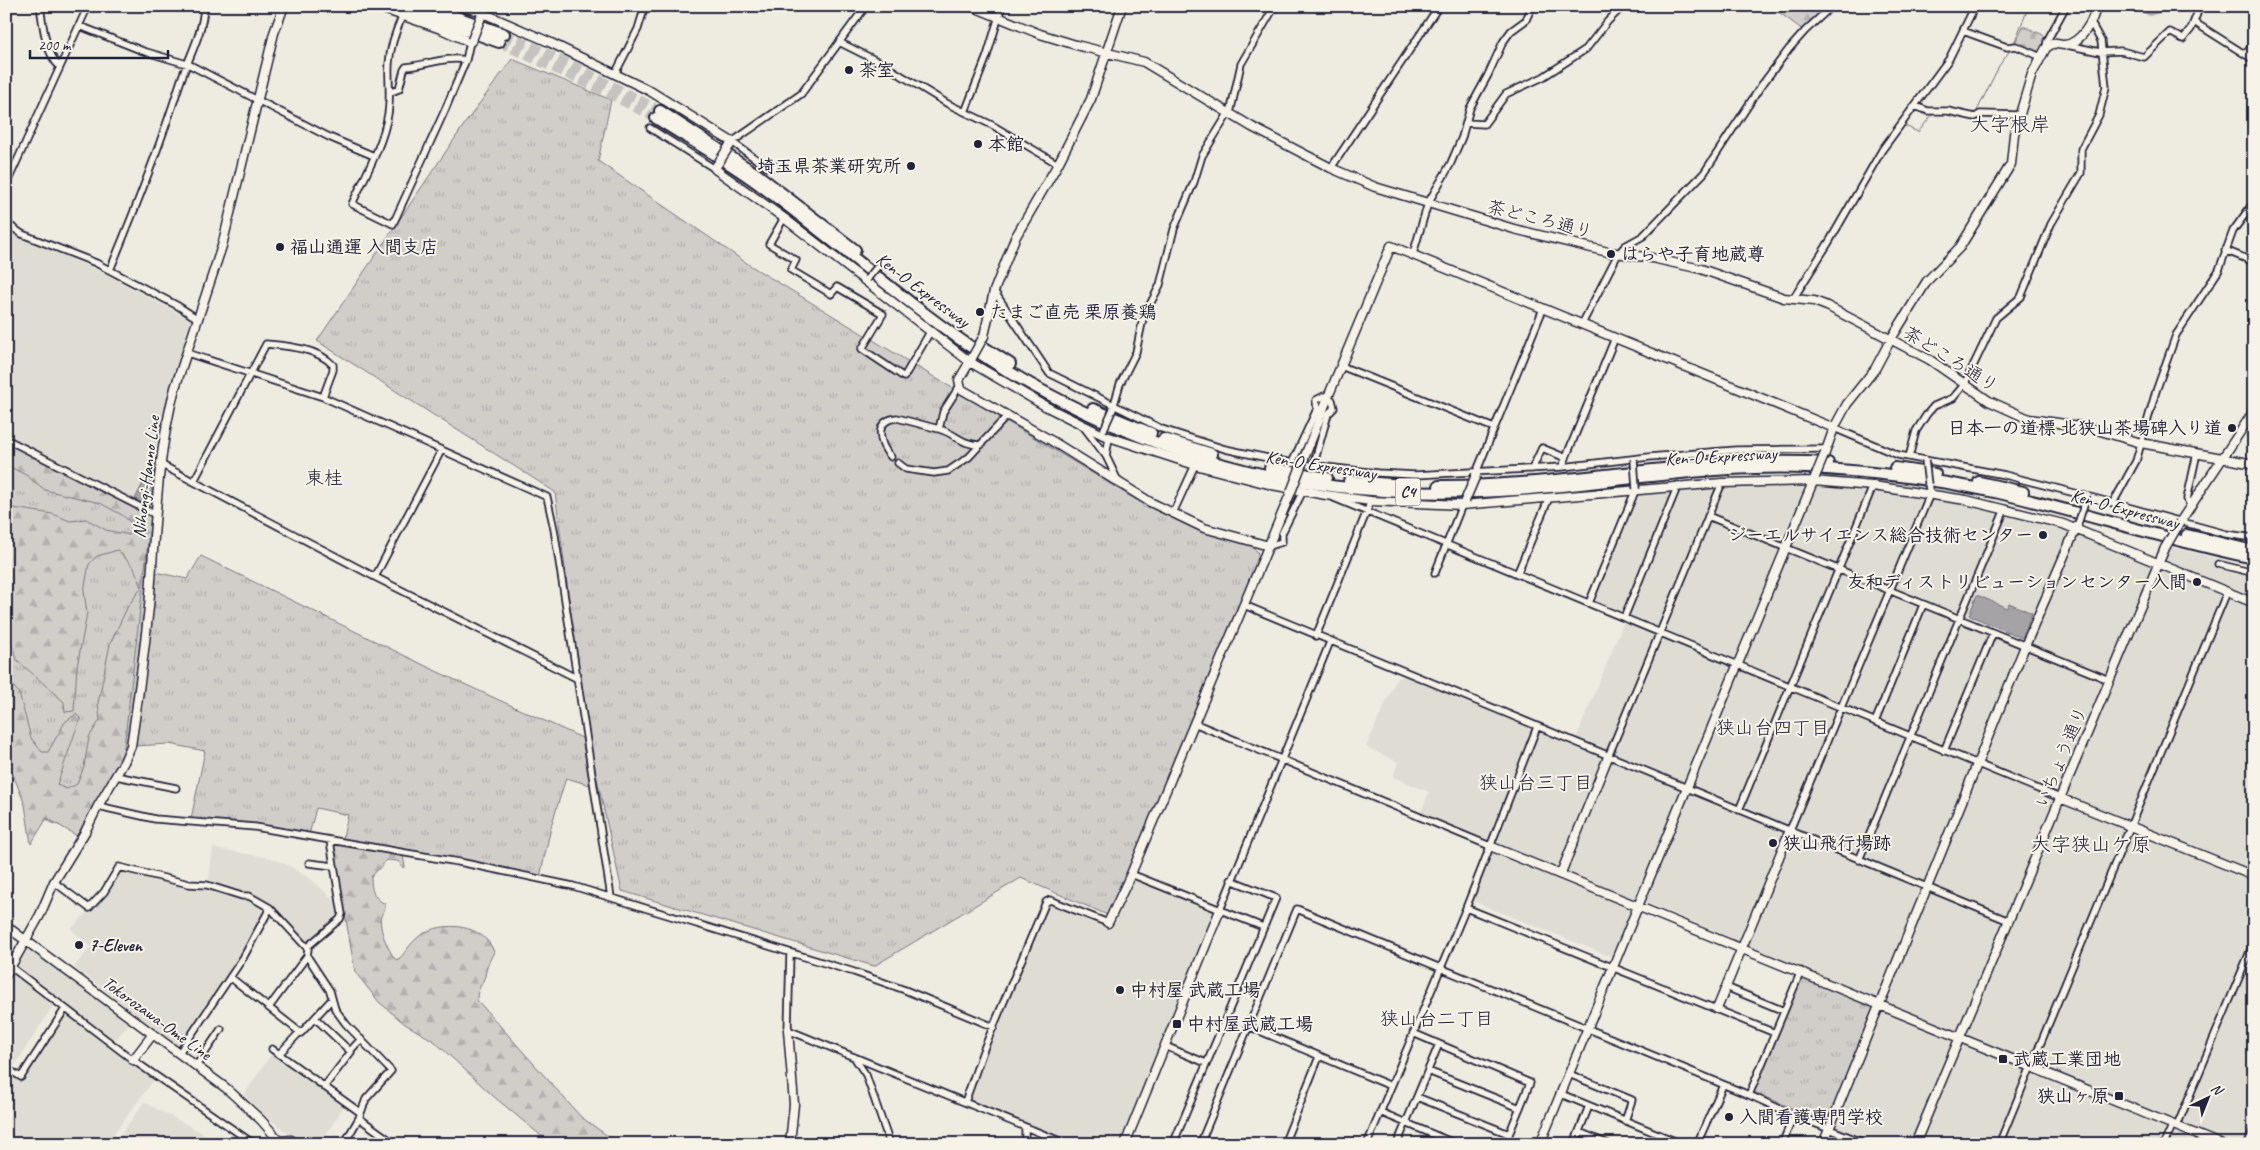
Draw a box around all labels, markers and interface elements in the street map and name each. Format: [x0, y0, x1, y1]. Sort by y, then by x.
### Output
scale bar [30, 28, 168, 60]
text: 200 m [38, 36, 72, 55]
place label: 茶室 [859, 59, 895, 81]
marker: 茶室 [843, 64, 855, 76]
district label: 大字根岸 [1970, 112, 2050, 137]
place label: 本館 [988, 133, 1024, 155]
marker: 本館 [972, 138, 984, 150]
place label: 埼玉県茶業研究所 [757, 155, 901, 177]
marker: 埼玉県茶業研究所 [905, 160, 917, 172]
street label: 茶どころ通り [1485, 195, 1595, 243]
place label: 福山通運 入間支店 [290, 236, 438, 258]
marker: 福山通運 入間支店 [274, 241, 286, 253]
place label: はらや子育地蔵尊 [1621, 243, 1765, 265]
street label: Ken-O Expressway [872, 248, 976, 333]
marker: はらや子育地蔵尊 [1605, 248, 1617, 260]
place label: たまご直売 栗原養鶏 [990, 301, 1156, 323]
marker: たまご直売 栗原養鶏 [974, 306, 986, 318]
street label: 茶どころ通り [1899, 321, 2003, 397]
street label: Nihongi-Hanno Line [128, 414, 165, 539]
place label: 日本一の道標 北狭山茶場碑入り道 [1948, 417, 2222, 439]
marker: 日本一の道標 北狭山茶場碑入り道 [2226, 422, 2238, 434]
street label: Ken-O Expressway [1665, 442, 1779, 470]
street label: Ken-O Expressway [1264, 445, 1380, 485]
district label: 東桂 [305, 466, 343, 490]
road number: C4 [1396, 478, 1420, 506]
street label: Ken-O Expressway [2068, 484, 2183, 535]
place label: ジーエルサイエンス総合技術センター [1728, 524, 2033, 546]
marker: ジーエルサイエンス総合技術センター [2037, 529, 2049, 541]
place label: 友和ディストリビューションセンター入間 [1847, 571, 2187, 593]
marker: 友和ディストリビューションセンター入間 [2191, 576, 2203, 588]
street label: いちょう通り [2030, 703, 2092, 811]
district label: 狭山台四丁目 [1716, 716, 1830, 740]
district label: 狭山台三丁目 [1479, 771, 1593, 795]
place label: 狭山飛行場跡 [1783, 832, 1891, 854]
district label: 大字狭山ケ原 [2031, 832, 2151, 857]
marker: 狭山飛行場跡 [1767, 837, 1779, 849]
place label: 7-Eleven [89, 934, 144, 956]
marker: 7-Eleven [73, 939, 85, 951]
street label: Tokorozawa-Ome Line [98, 971, 217, 1065]
place label: 中村屋 武蔵工場 [1130, 979, 1260, 1001]
marker: 中村屋 武蔵工場 [1114, 984, 1126, 996]
district label: 狭山台二丁目 [1380, 1007, 1494, 1031]
place label: 中村屋武蔵工場 [1187, 1013, 1313, 1035]
marker: 中村屋武蔵工場 [1171, 1018, 1183, 1030]
place label: 武蔵工業団地 [2013, 1048, 2121, 1070]
marker: 武蔵工業団地 [1997, 1053, 2009, 1065]
north arrow [2182, 1072, 2232, 1122]
text: N [2208, 1080, 2227, 1100]
place label: 狭山ヶ原 [2037, 1085, 2109, 1107]
marker: 狭山ヶ原 [2113, 1090, 2125, 1102]
place label: 入間看護専門学校 [1739, 1106, 1883, 1128]
marker: 入間看護専門学校 [1723, 1111, 1735, 1123]

